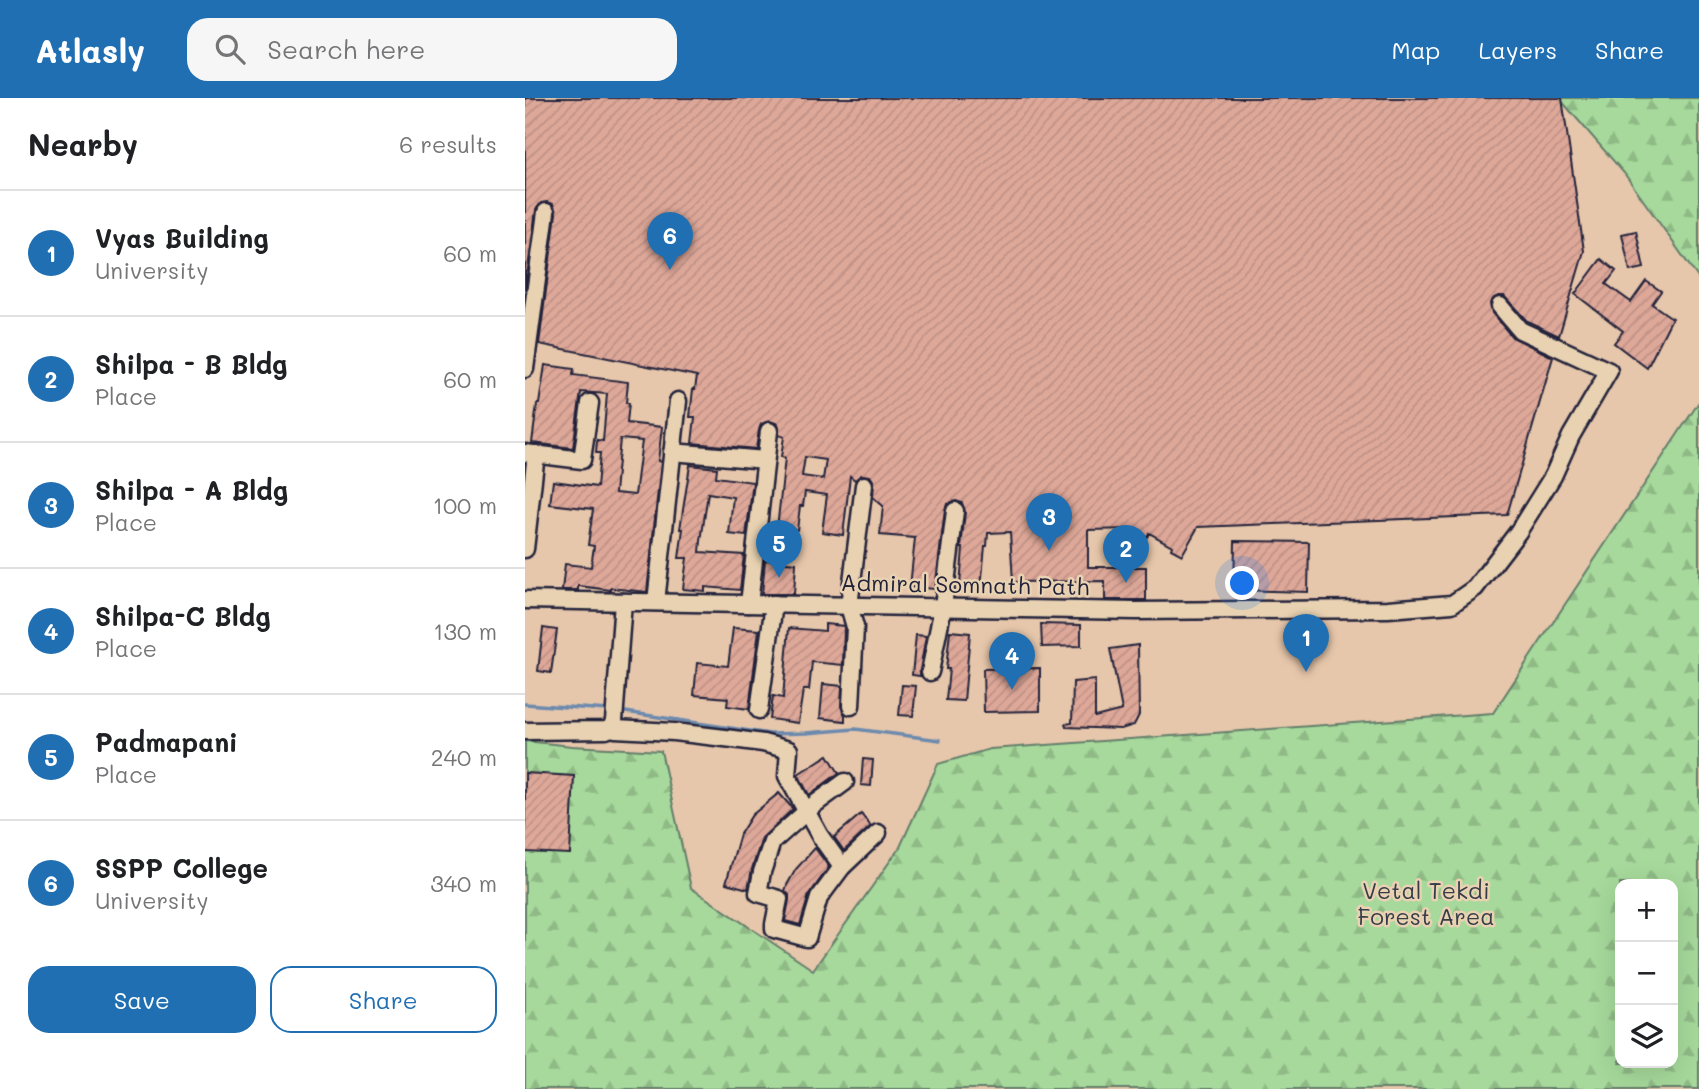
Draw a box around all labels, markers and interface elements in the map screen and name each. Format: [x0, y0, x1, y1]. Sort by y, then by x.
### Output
search box [187, 18, 677, 81]
text: Atlasly [35, 28, 145, 71]
icon: search [211, 30, 249, 68]
text: Search here [267, 32, 425, 66]
text: Map [1392, 34, 1440, 65]
text: Layers [1478, 34, 1557, 65]
text: Share [1595, 34, 1664, 65]
text: Nearby [28, 124, 138, 164]
text: 6 results [399, 129, 497, 159]
pin: 6 [647, 212, 693, 270]
text: Vyas Building [95, 221, 269, 255]
text: 1 [46, 238, 56, 268]
text: 60 m [443, 238, 497, 268]
text: University [95, 255, 208, 285]
text: Shilpa - B Bldg [95, 347, 288, 381]
text: 2 [45, 364, 57, 394]
text: 60 m [443, 364, 497, 394]
text: Place [95, 381, 157, 411]
text: Shilpa - A Bldg [95, 473, 288, 507]
text: 3 [44, 490, 58, 520]
text: 100 m [433, 490, 497, 520]
pin: 3 [1026, 493, 1072, 551]
text: Place [95, 507, 157, 537]
pin: 5 [756, 520, 802, 578]
pin: 2 [1103, 525, 1149, 583]
your location [1225, 566, 1259, 600]
street label: Admiral Somnath Path [840, 567, 1090, 601]
text: Shilpa-C Bldg [95, 599, 271, 633]
pin: 1 [1283, 614, 1329, 672]
text: 4 [44, 616, 58, 646]
text: 130 m [433, 616, 497, 646]
pin: 4 [989, 632, 1035, 690]
text: Place [95, 633, 157, 663]
text: Padmapani [95, 725, 238, 759]
text: 5 [44, 742, 58, 772]
text: 240 m [431, 742, 497, 772]
text: Place [95, 759, 157, 789]
text: SSPP College [95, 851, 268, 885]
text: 6 [44, 868, 58, 898]
text: 340 m [430, 868, 497, 898]
park label: Vetal Tekdi Forest Area [1358, 875, 1494, 931]
map controls [1615, 879, 1678, 1068]
button: + [1615, 879, 1678, 942]
text: University [95, 885, 208, 915]
button: − [1615, 942, 1678, 1005]
button: Save [28, 966, 256, 1033]
button: Share [270, 966, 497, 1033]
button: layers [1615, 1005, 1678, 1068]

